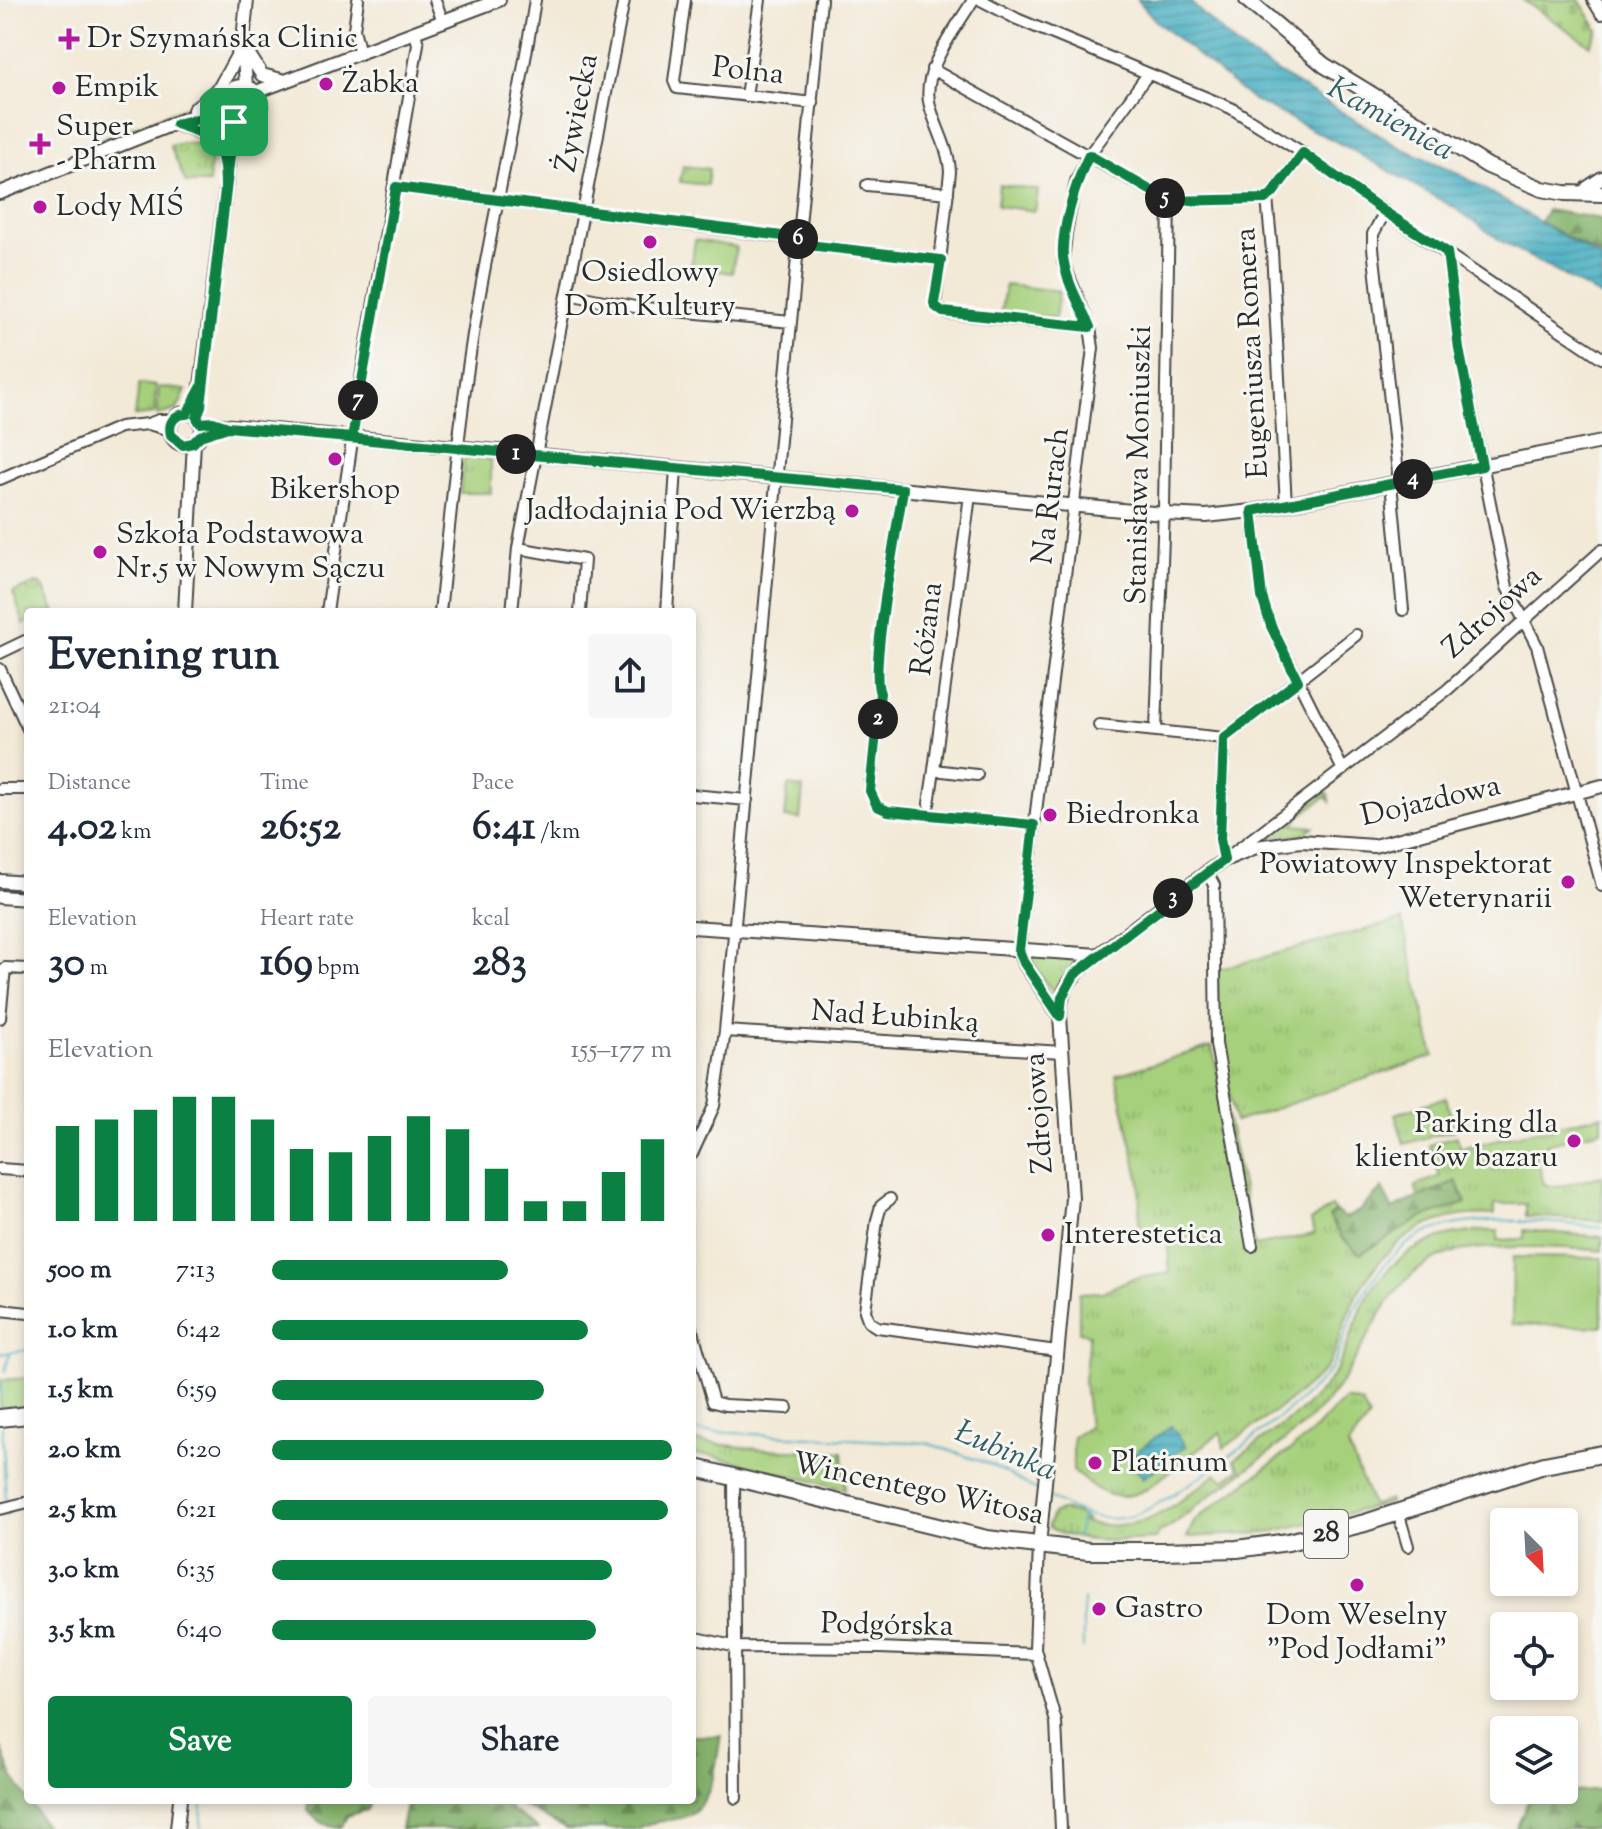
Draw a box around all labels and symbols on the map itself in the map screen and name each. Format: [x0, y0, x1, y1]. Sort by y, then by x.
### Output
place label: Dr Szymańska Clinic [87, 18, 358, 61]
marker: Dr Szymańska Clinic [58, 28, 80, 50]
street label: Polna [710, 47, 786, 97]
street label: Żywiecka [545, 50, 611, 176]
place label: Żabka [342, 63, 419, 106]
water label: Kamienica [1318, 66, 1462, 174]
place label: Empik [75, 67, 159, 110]
marker: Żabka [317, 75, 335, 93]
marker: Empik [50, 79, 68, 97]
pin [200, 88, 268, 156]
place label: Super - Pharm [56, 106, 157, 183]
marker: Super - Pharm [31, 135, 49, 153]
pin: 5 [1145, 178, 1185, 218]
place label: Lody MIŚ [56, 186, 184, 229]
marker: Lody MIŚ [31, 198, 49, 216]
pin: 6 [778, 219, 818, 259]
street label: Eugeniusza Romera [1225, 226, 1281, 480]
marker: Osiedlowy Dom Kultury [641, 233, 659, 251]
place label: Osiedlowy Dom Kultury [564, 252, 736, 329]
street label: Stanisława Moniuszki [1116, 325, 1164, 605]
pin: 7 [338, 380, 378, 420]
street label: Na Rurach [1022, 425, 1082, 567]
pin: 1 [496, 434, 536, 474]
marker: Bikershop [326, 450, 344, 468]
pin: 4 [1393, 459, 1433, 499]
place label: Bikershop [270, 469, 400, 512]
place label: Jadłodajnia Pod Wierzbą [523, 490, 836, 533]
marker: Jadłodajnia Pod Wierzbą [843, 502, 861, 520]
place label: Szkoła Podstawowa Nr.5 w Nowym Sączu [116, 514, 385, 591]
marker: Szkoła Podstawowa Nr.5 w Nowym Sączu [91, 543, 109, 561]
street label: Zdrojowa [1434, 556, 1553, 670]
street label: Różana [901, 580, 955, 678]
pin: 2 [858, 699, 898, 739]
street label: Dojazdowa [1357, 765, 1505, 839]
place label: Biedronka [1066, 794, 1200, 837]
marker: Biedronka [1041, 806, 1059, 824]
place label: Powiatowy Inspektorat Weterynarii [1259, 844, 1552, 921]
marker: Powiatowy Inspektorat Weterynarii [1559, 873, 1577, 891]
pin: 3 [1153, 878, 1193, 918]
street label: Nad Łubinką [809, 991, 981, 1045]
street label: Zdrojowa [1014, 1051, 1066, 1175]
place label: Parking dla klientów bazaru [1355, 1103, 1558, 1180]
marker: Parking dla klientów bazaru [1565, 1132, 1583, 1150]
place label: Interestetica [1064, 1214, 1223, 1257]
marker: Interestetica [1039, 1226, 1057, 1244]
water label: Łubinka [947, 1410, 1063, 1494]
street label: Wincentego Witosa [788, 1442, 1048, 1538]
place label: Platinum [1111, 1442, 1228, 1485]
marker: Platinum [1086, 1454, 1104, 1472]
north arrow [1490, 1508, 1578, 1596]
road number: 28 [1304, 1510, 1348, 1558]
marker: Dom Weselny "Pod Jodłami" [1348, 1576, 1366, 1594]
place label: Gastro [1115, 1588, 1203, 1631]
place label: Dom Weselny "Pod Jodłami" [1266, 1595, 1448, 1672]
marker: Gastro [1090, 1600, 1108, 1618]
street label: Podgórska [820, 1603, 954, 1649]

